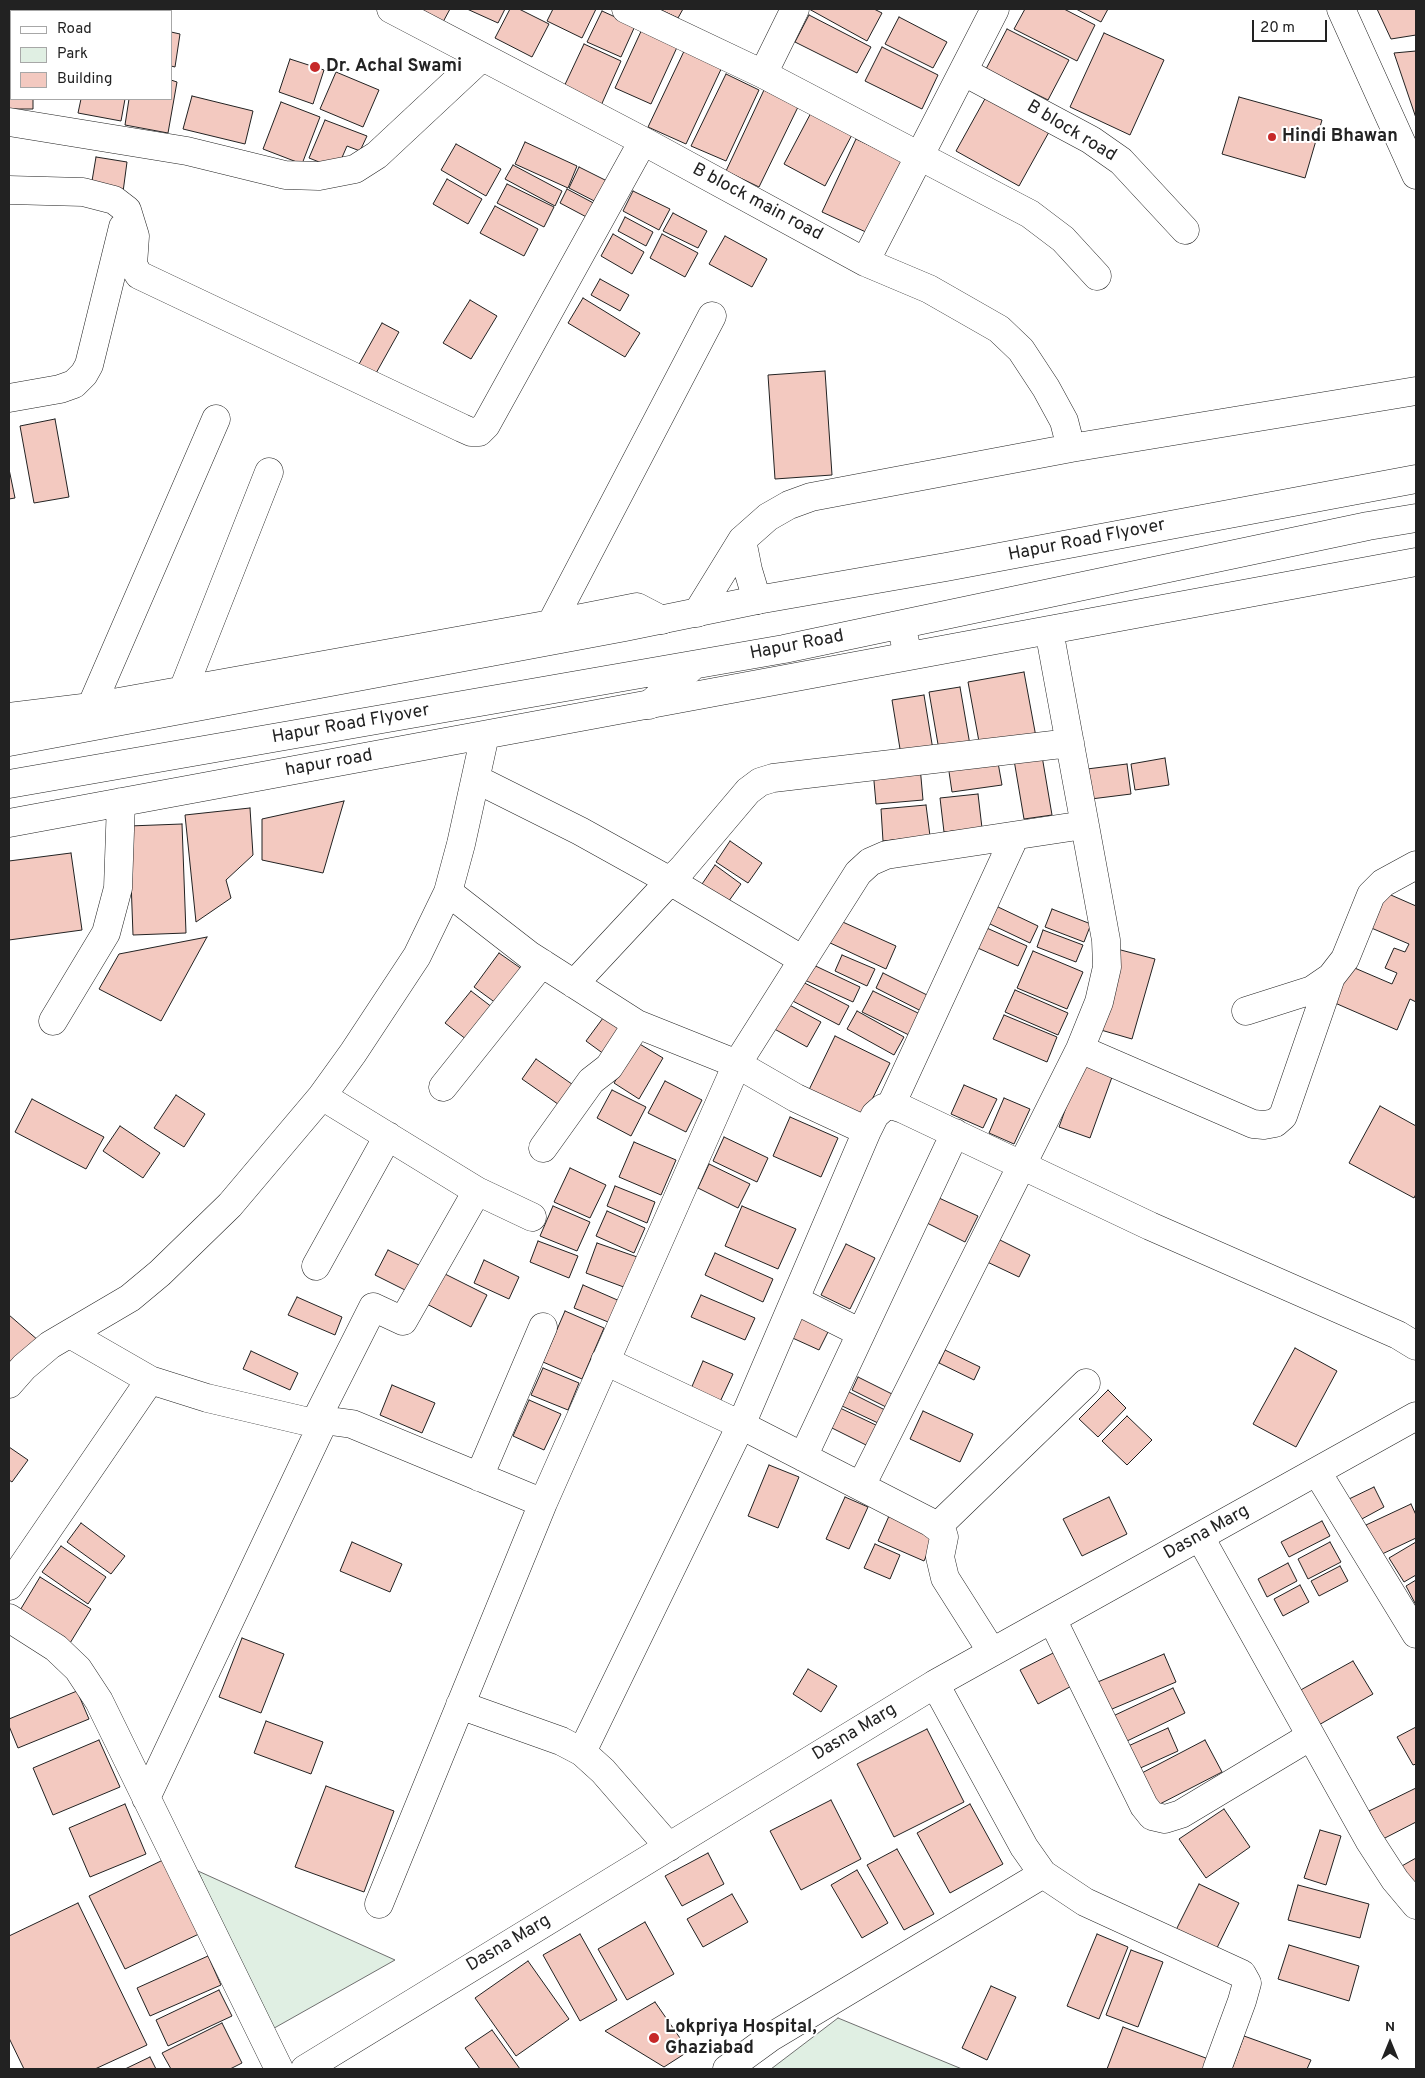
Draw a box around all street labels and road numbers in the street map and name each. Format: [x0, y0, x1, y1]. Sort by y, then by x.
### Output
street label: B block road [1022, 97, 1120, 167]
street label: B block main road [688, 160, 826, 246]
street label: Hapur Road Flyover [1007, 515, 1167, 567]
street label: Hapur Road [748, 626, 846, 666]
street label: Hapur Road Flyover [271, 701, 431, 749]
street label: hapur road [284, 746, 374, 782]
street label: Dasna Marg [1161, 1501, 1253, 1565]
street label: Dasna Marg [809, 1700, 901, 1766]
street label: Dasna Marg [463, 1911, 555, 1977]

